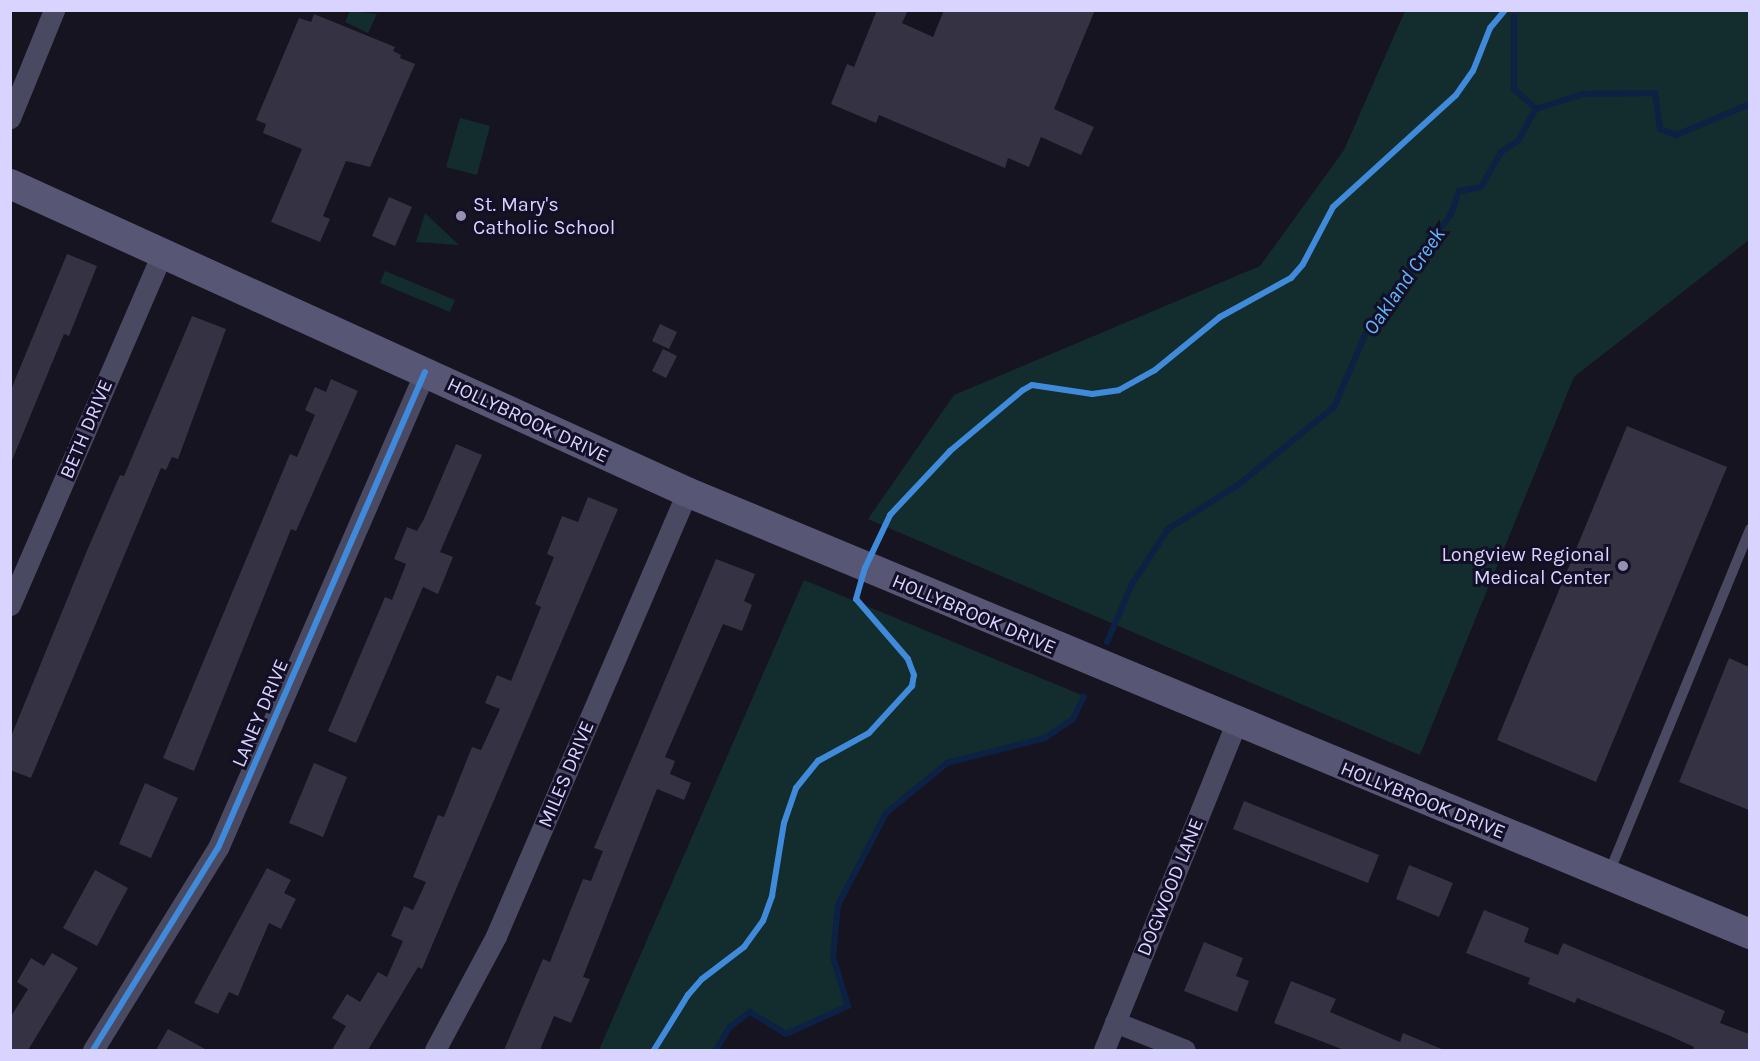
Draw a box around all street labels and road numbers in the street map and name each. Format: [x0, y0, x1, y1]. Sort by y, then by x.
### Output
street label: HOLLYBROOK DRIVE [443, 372, 613, 468]
street label: BETH DRIVE [54, 376, 118, 482]
street label: HOLLYBROOK DRIVE [889, 569, 1059, 659]
street label: LANEY DRIVE [226, 655, 294, 771]
street label: MILES DRIVE [533, 717, 599, 831]
street label: HOLLYBROOK DRIVE [1337, 756, 1509, 844]
street label: DOGWOOD LANE [1131, 815, 1209, 959]

